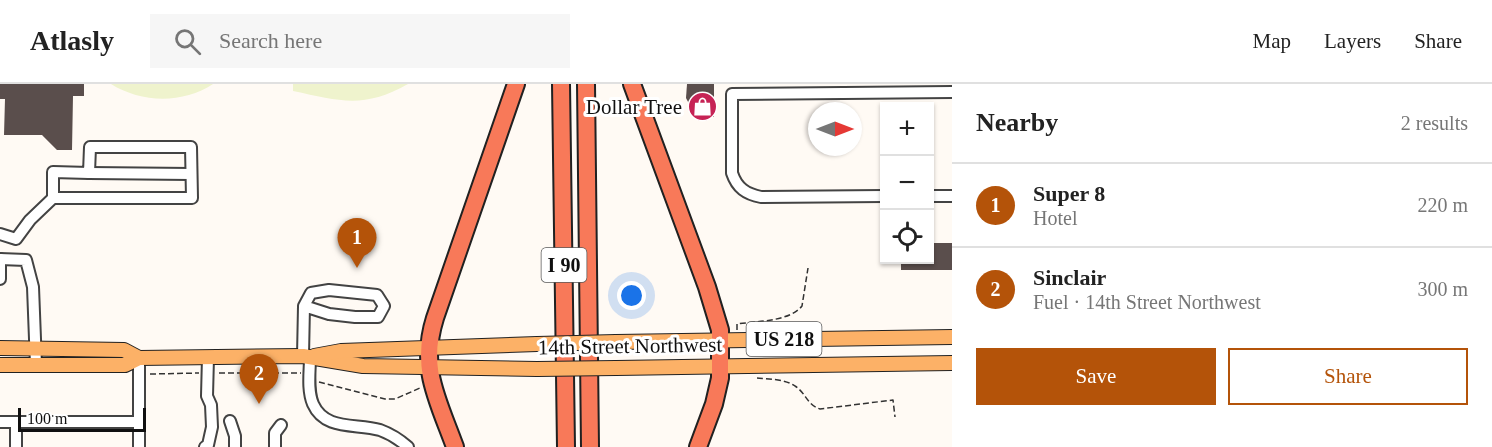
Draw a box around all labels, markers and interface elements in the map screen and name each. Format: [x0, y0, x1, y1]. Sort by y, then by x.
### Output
search box [150, 14, 570, 68]
text: Atlasly [30, 25, 114, 56]
icon: search [171, 25, 204, 58]
text: Search here [219, 28, 322, 53]
text: Map [1253, 29, 1291, 53]
text: Layers [1324, 29, 1381, 53]
text: Share [1414, 29, 1462, 53]
shop icon: Dollar Tree [687, 91, 719, 123]
place label: Dollar Tree [586, 95, 682, 119]
north arrow [808, 102, 862, 156]
map controls [880, 102, 934, 264]
button: + [880, 102, 934, 156]
text: Nearby [976, 108, 1058, 137]
text: 2 results [1401, 112, 1468, 134]
button: − [880, 156, 934, 210]
text: Super 8 [1033, 181, 1105, 206]
text: 1 [991, 194, 1001, 216]
text: 220 m [1417, 194, 1468, 216]
text: Hotel [1033, 207, 1077, 229]
button: locate [880, 210, 934, 264]
pin: 1 [338, 218, 376, 268]
road number: I 90 [542, 248, 586, 282]
text: Sinclair [1033, 265, 1106, 290]
text: 2 [991, 278, 1001, 300]
text: 300 m [1417, 278, 1468, 300]
your location [617, 281, 646, 310]
text: Fuel · 14th Street Northwest [1033, 291, 1261, 313]
road number: US 218 [746, 322, 822, 356]
street label: 14th Street Northwest [538, 332, 723, 360]
button: Save [976, 348, 1216, 405]
button: Share [1228, 348, 1468, 405]
pin: 2 [240, 354, 278, 404]
scale bar [18, 405, 146, 432]
text: 100 m [27, 410, 67, 427]

